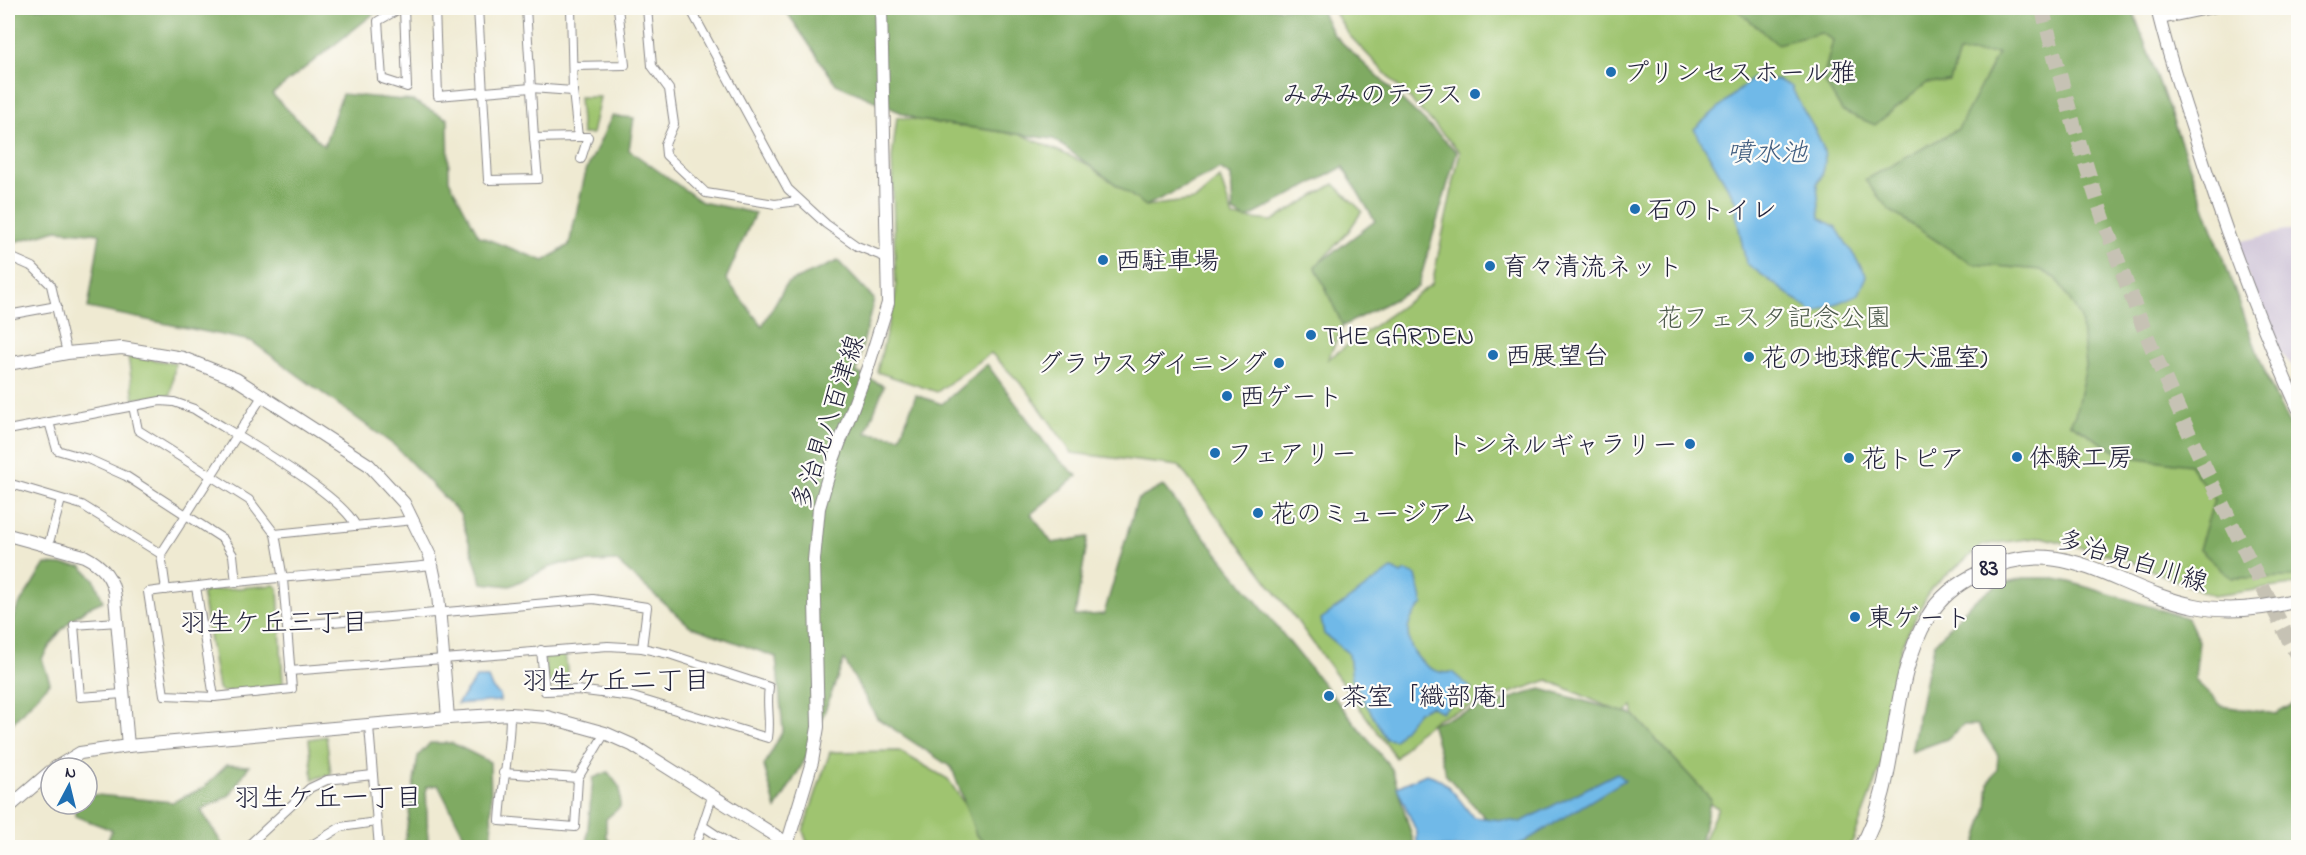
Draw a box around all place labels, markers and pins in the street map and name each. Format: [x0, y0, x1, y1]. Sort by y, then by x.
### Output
place label: プリンセスホール雅 [1623, 56, 1856, 94]
marker: プリンセスホール雅 [1604, 65, 1618, 79]
place label: みみみのテラス [1282, 78, 1463, 116]
marker: みみみのテラス [1468, 87, 1482, 101]
place label: 石のトイレ [1647, 193, 1777, 231]
marker: 石のトイレ [1628, 202, 1642, 216]
place label: 西駐車場 [1115, 244, 1219, 282]
place label: 育々清流ネット [1502, 250, 1683, 288]
marker: 西駐車場 [1096, 253, 1110, 267]
marker: 育々清流ネット [1483, 259, 1497, 273]
place label: THE GARDEN [1323, 319, 1474, 357]
marker: THE GARDEN [1304, 328, 1318, 342]
place label: 西展望台 [1505, 339, 1609, 377]
place label: 花の地球館(大温室) [1761, 341, 1988, 379]
place label: グラウスダイニング [1037, 347, 1267, 385]
marker: 西展望台 [1486, 348, 1500, 362]
marker: 花の地球館(大温室) [1742, 350, 1756, 364]
marker: グラウスダイニング [1272, 356, 1286, 370]
place label: 西ゲート [1239, 380, 1343, 418]
marker: 西ゲート [1220, 389, 1234, 403]
place label: トンネルギャラリー [1446, 428, 1678, 466]
place label: フェアリー [1227, 437, 1357, 475]
marker: トンネルギャラリー [1683, 437, 1697, 451]
place label: 体験工房 [2029, 441, 2133, 479]
place label: 花トピア [1861, 442, 1965, 480]
marker: フェアリー [1208, 446, 1222, 460]
marker: 体験工房 [2010, 450, 2024, 464]
marker: 花トピア [1842, 451, 1856, 465]
place label: 花のミュージアム [1270, 497, 1477, 535]
marker: 花のミュージアム [1251, 506, 1265, 520]
place label: 東ゲート [1867, 601, 1971, 639]
marker: 東ゲート [1848, 610, 1862, 624]
place label: 茶室「織部庵」 [1341, 680, 1523, 718]
marker: 茶室「織部庵」 [1322, 689, 1336, 703]

